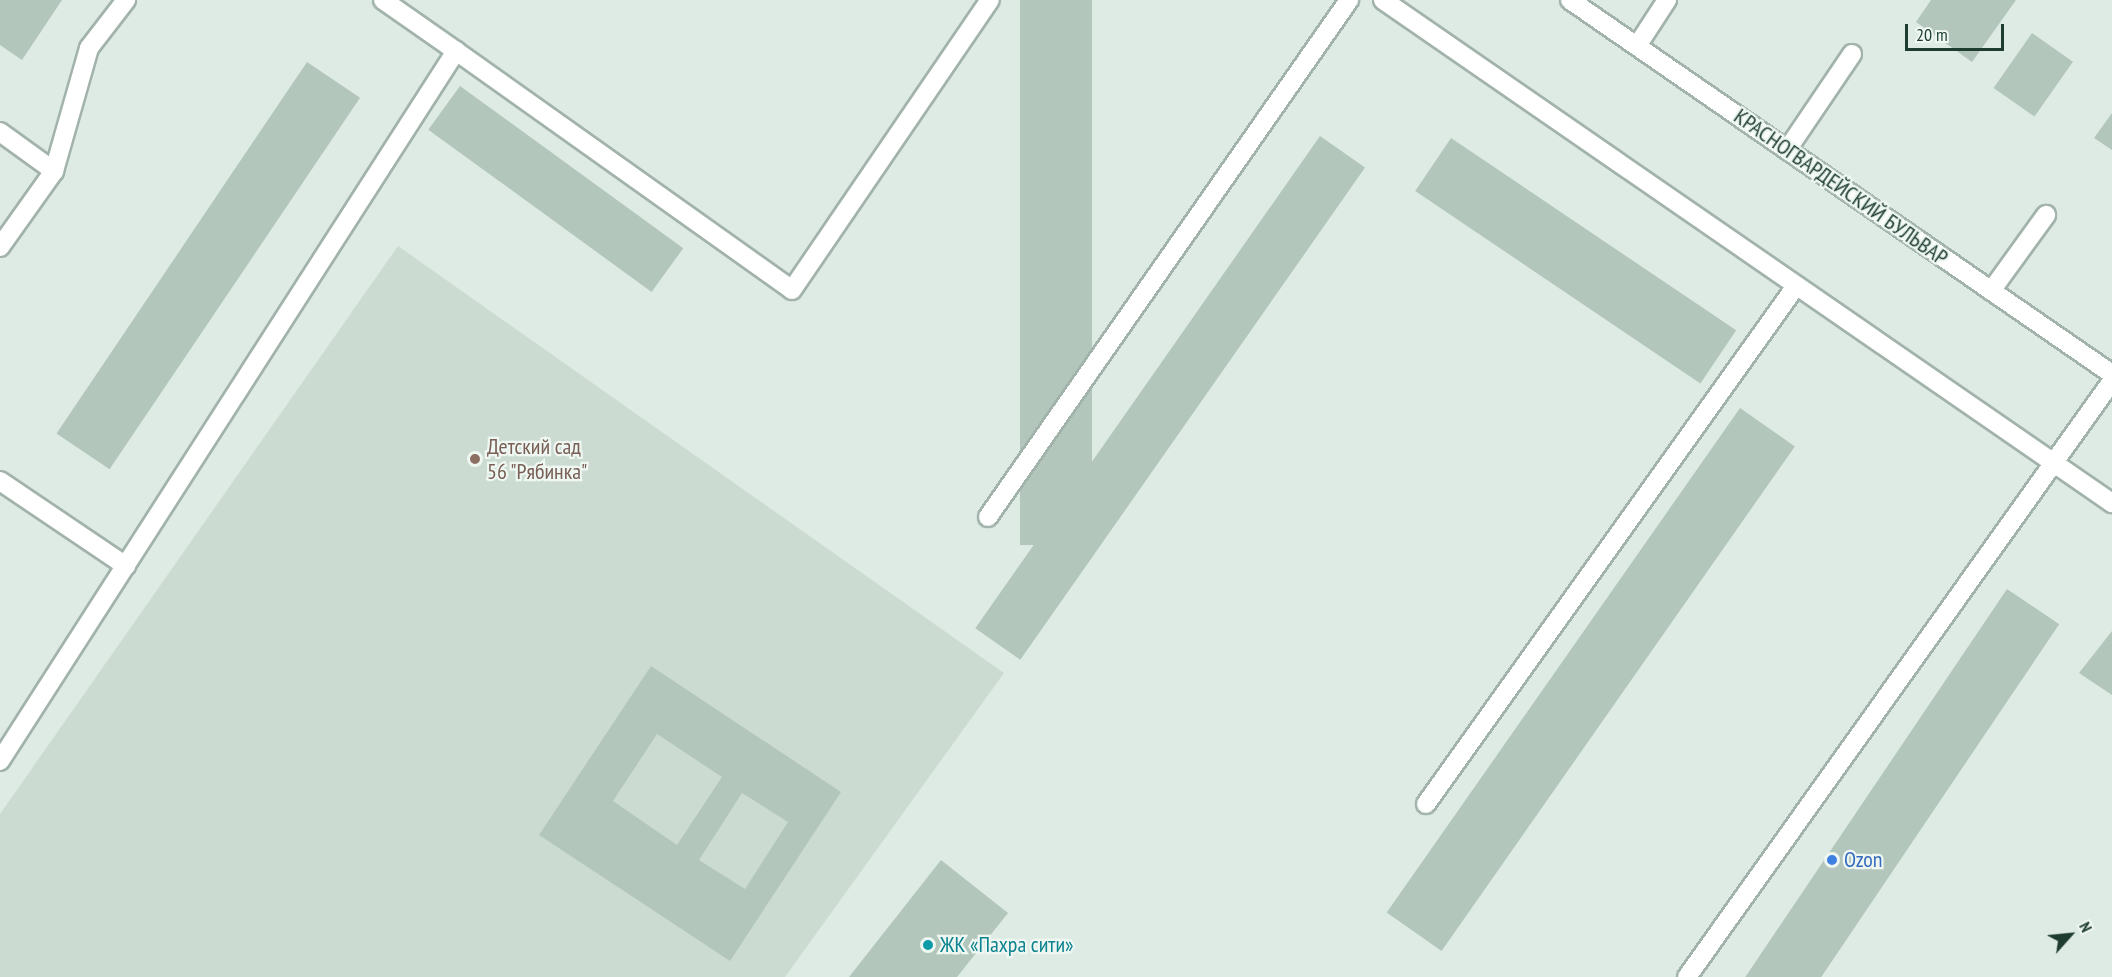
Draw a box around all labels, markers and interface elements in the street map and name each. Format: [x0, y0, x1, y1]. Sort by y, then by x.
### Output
scale bar [1908, 12, 2007, 50]
text: 20 m [1916, 23, 1948, 46]
street label: КРАСНОГВАРДЕЙСКИЙ БУЛЬВАР [1729, 103, 1953, 271]
place label: Детский сад 56 "Рябинка" [487, 433, 589, 484]
marker: Детский сад 56 "Рябинка" [468, 452, 482, 466]
place label: Ozon [1844, 847, 1883, 873]
marker: Ozon [1825, 853, 1839, 867]
north arrow [2040, 905, 2100, 965]
text: N [2075, 918, 2097, 935]
place label: ЖК «Пахра сити» [940, 932, 1074, 958]
marker: ЖК «Пахра сити» [921, 938, 935, 952]

